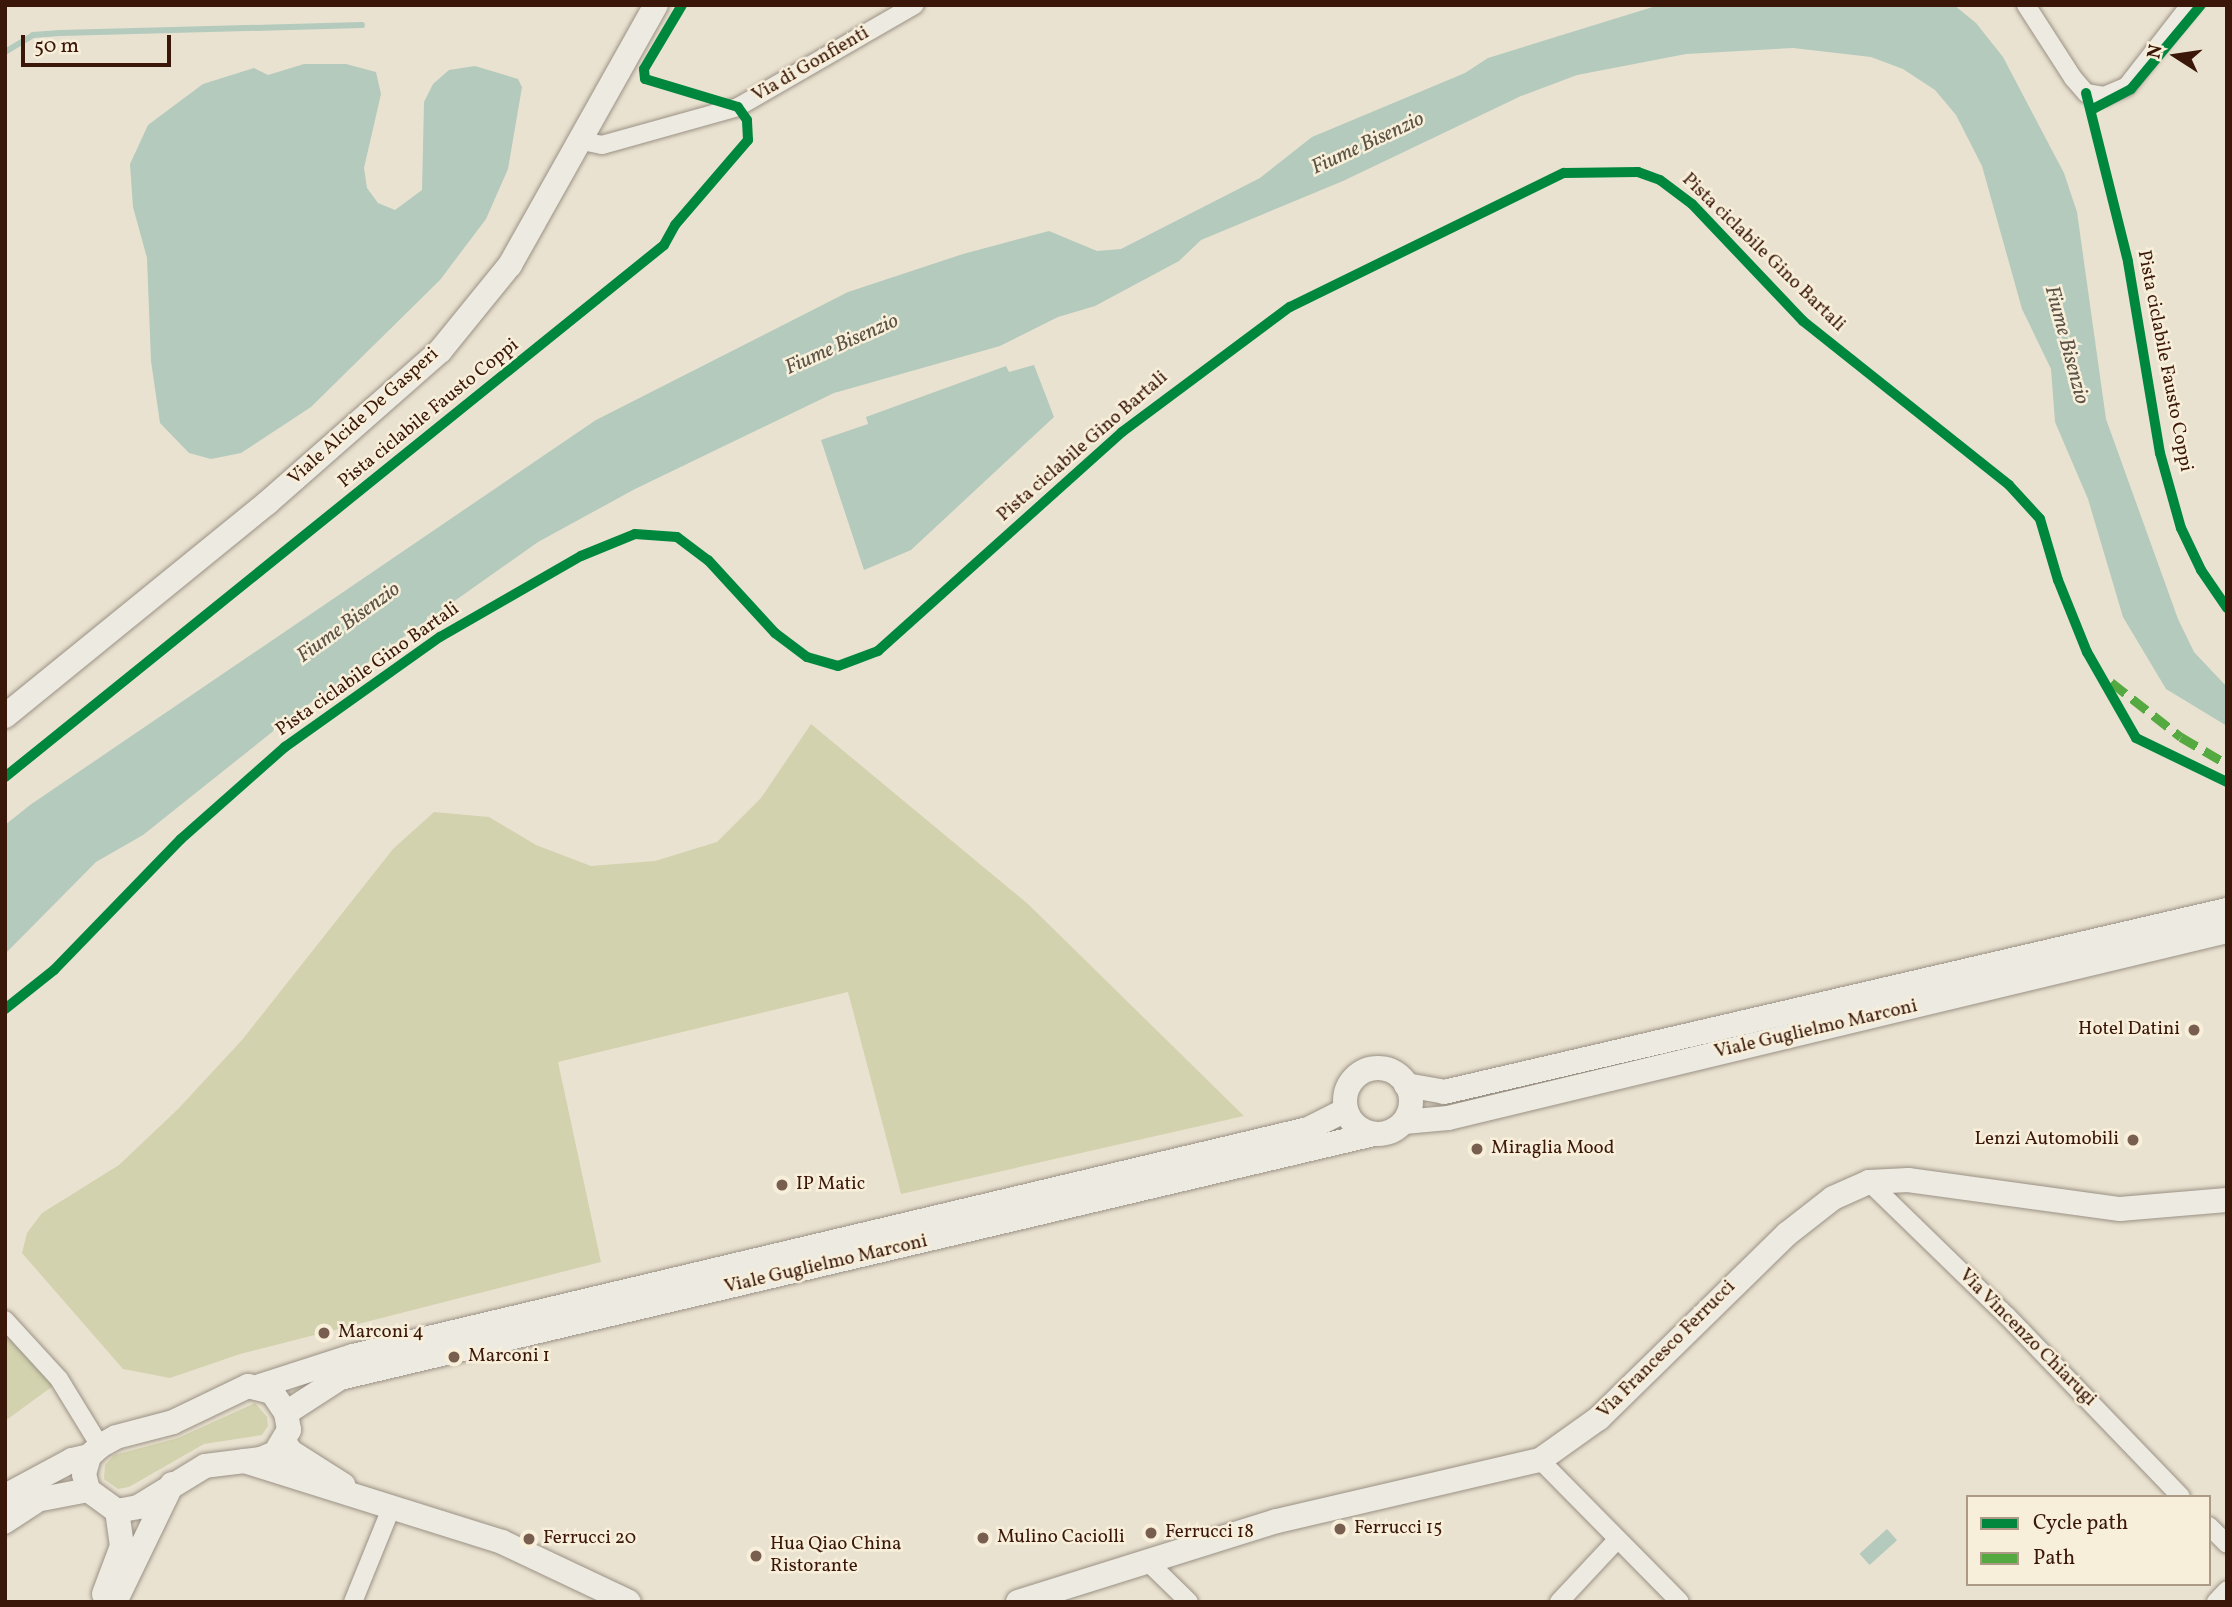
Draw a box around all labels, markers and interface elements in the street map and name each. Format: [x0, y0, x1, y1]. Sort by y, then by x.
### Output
scale bar [24, 21, 175, 65]
north arrow [2141, 21, 2211, 91]
street label: Via di Gonfienti [748, 22, 874, 108]
text: 50 m [34, 32, 79, 61]
text: N [2141, 42, 2170, 61]
water label: Fiume Bisenzio [1308, 107, 1428, 181]
street label: Pista ciclabile Gino Bartali [1677, 169, 1849, 337]
street label: Pista ciclabile Fausto Coppi [2131, 248, 2197, 474]
water label: Fiume Bisenzio [2038, 283, 2094, 407]
water label: Fiume Bisenzio [781, 309, 903, 381]
street label: Pista ciclabile Fausto Coppi [334, 334, 524, 494]
street label: Viale Alcide De Gasperi [284, 344, 444, 490]
street label: Pista ciclabile Gino Bartali [993, 367, 1173, 527]
water label: Fiume Bisenzio [293, 577, 405, 669]
street label: Pista ciclabile Gino Bartali [272, 598, 464, 742]
street label: Viale Guglielmo Marconi [1712, 996, 1920, 1064]
place label: Hotel Datini [2078, 1019, 2180, 1041]
marker: Hotel Datini [2186, 1022, 2202, 1038]
place label: Lenzi Automobili [1974, 1129, 2119, 1151]
marker: Lenzi Automobili [2125, 1132, 2141, 1148]
place label: Miraglia Mood [1491, 1138, 1614, 1160]
marker: Miraglia Mood [1469, 1141, 1485, 1157]
place label: IP Matic [796, 1174, 865, 1196]
marker: IP Matic [774, 1177, 790, 1193]
street label: Viale Guglielmo Marconi [722, 1231, 930, 1299]
street label: Via Vincenzo Chiarugi [1953, 1264, 2101, 1412]
street label: Via Francesco Ferrucci [1593, 1276, 1741, 1424]
place label: Marconi 4 [338, 1322, 424, 1344]
marker: Marconi 4 [316, 1325, 332, 1341]
place label: Marconi 1 [468, 1346, 550, 1368]
marker: Marconi 1 [446, 1349, 462, 1365]
legend [1966, 1495, 2211, 1586]
text: Cycle path [2033, 1509, 2128, 1538]
place label: Ferrucci 15 [1354, 1518, 1442, 1540]
marker: Ferrucci 15 [1332, 1521, 1348, 1537]
place label: Ferrucci 18 [1165, 1522, 1254, 1544]
marker: Ferrucci 18 [1143, 1525, 1159, 1541]
place label: Mulino Caciolli [997, 1527, 1125, 1549]
place label: Ferrucci 20 [543, 1528, 636, 1550]
marker: Mulino Caciolli [975, 1530, 991, 1546]
marker: Ferrucci 20 [521, 1531, 537, 1547]
place label: Hua Qiao China Ristorante [770, 1534, 902, 1578]
text: Path [2033, 1544, 2075, 1573]
marker: Hua Qiao China Ristorante [748, 1548, 764, 1564]

